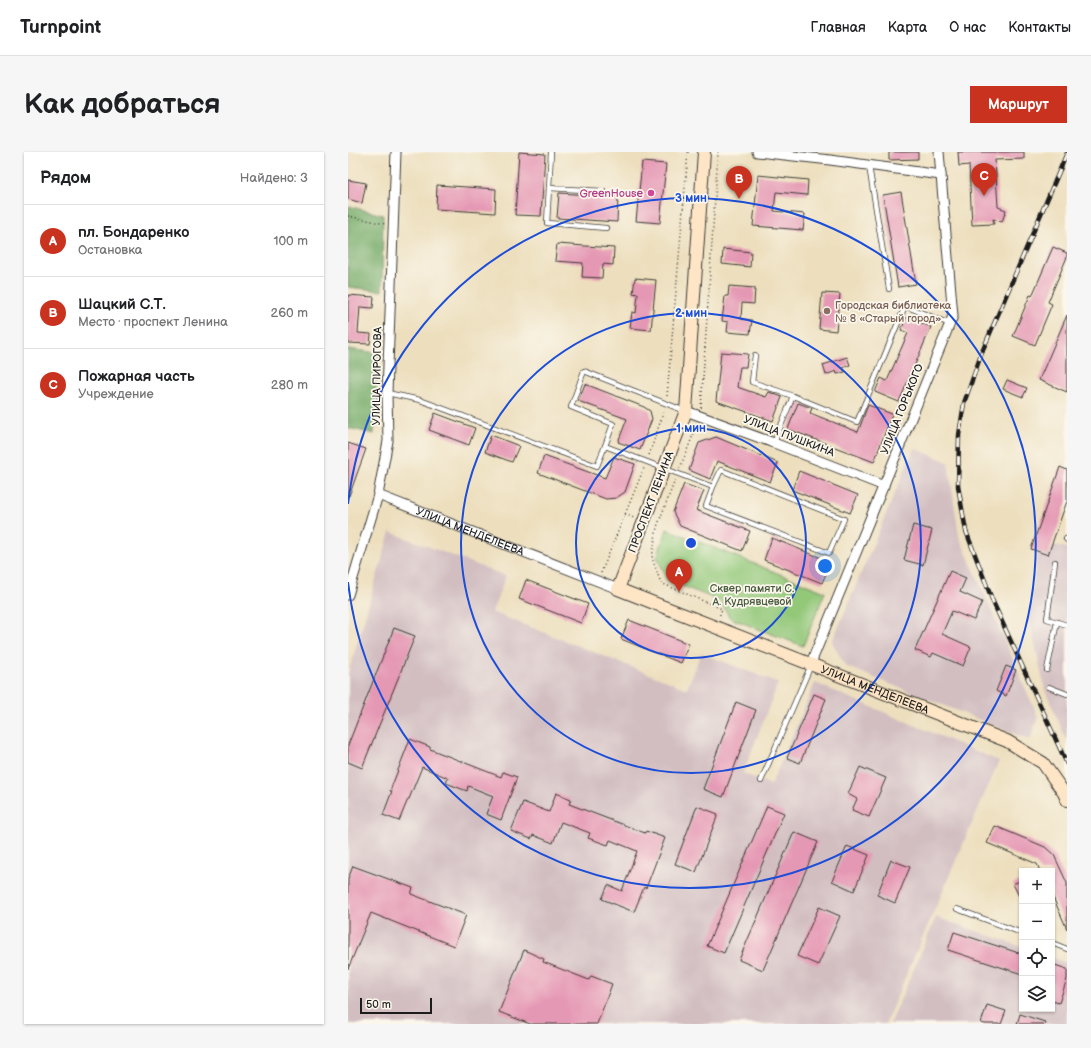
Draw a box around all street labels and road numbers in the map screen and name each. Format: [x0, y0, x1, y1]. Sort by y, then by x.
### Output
street label: УЛИЦА ПИРОГОВА [370, 326, 384, 425]
street label: УЛИЦА ГОРЬКОГО [878, 362, 926, 456]
street label: УЛИЦА ПУШКИНА [742, 413, 837, 459]
street label: ПРОСПЕКТ ЛЕНИНА [626, 449, 676, 555]
street label: УЛИЦА МЕНДЕЛЕЕВА [414, 504, 526, 558]
street label: УЛИЦА МЕНДЕЛЕЕВА [819, 662, 931, 716]

